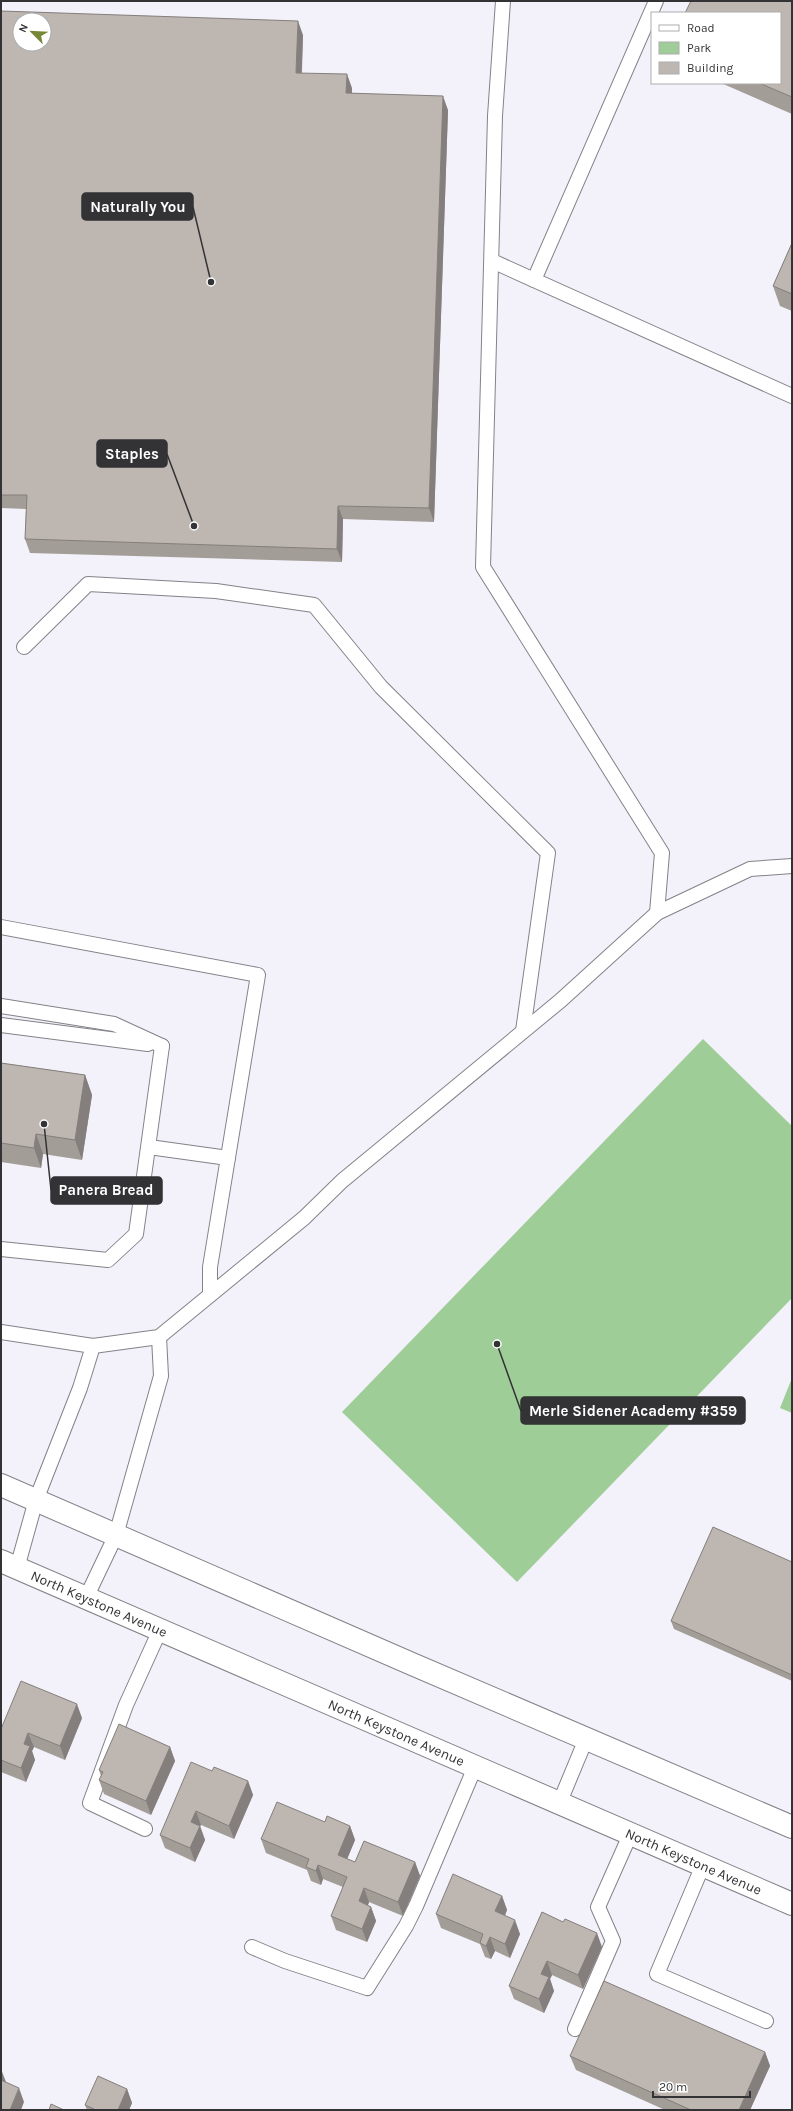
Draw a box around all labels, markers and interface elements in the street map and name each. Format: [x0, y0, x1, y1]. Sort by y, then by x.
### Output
north arrow [12, 12, 52, 52]
legend [651, 12, 781, 84]
text: Road [687, 21, 715, 35]
text: N [16, 22, 31, 34]
text: Park [687, 41, 712, 55]
text: Building [687, 61, 734, 75]
callout: Naturally You [82, 193, 193, 220]
text: Naturally You [90, 198, 186, 216]
callout: Staples [97, 440, 167, 467]
text: Staples [105, 445, 159, 463]
callout: Panera Bread [51, 1177, 162, 1204]
text: Panera Bread [59, 1181, 153, 1199]
callout: Merle Sidener Academy #359 [521, 1397, 745, 1424]
text: Merle Sidener Academy #359 [529, 1402, 737, 1420]
street label: North Keystone Avenue [28, 1567, 170, 1641]
street label: North Keystone Avenue [325, 1696, 467, 1770]
street label: North Keystone Avenue [623, 1825, 764, 1899]
scale bar [653, 2073, 750, 2099]
text: 20 m [659, 2080, 687, 2094]

